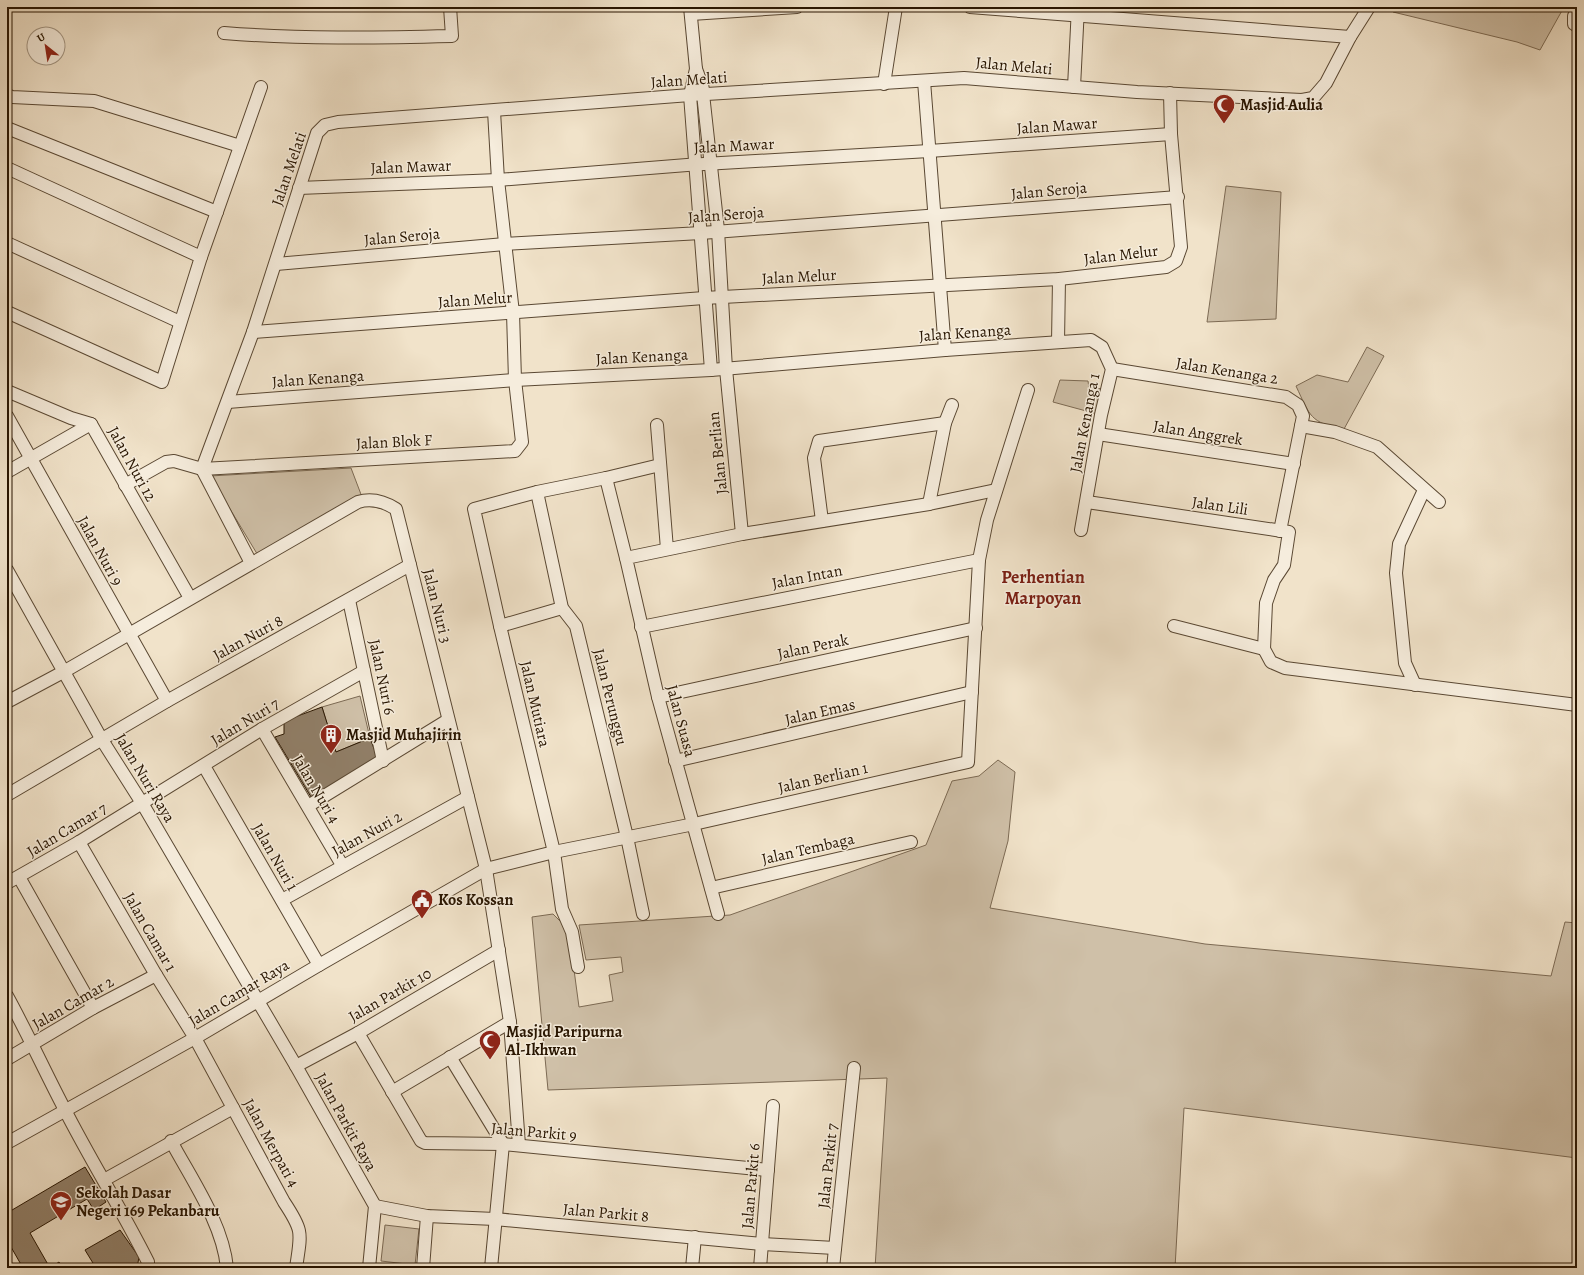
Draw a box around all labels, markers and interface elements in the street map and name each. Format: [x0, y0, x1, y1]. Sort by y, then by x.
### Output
north arrow [26, 26, 66, 66]
text: U [34, 29, 49, 46]
street label: Jalan Melati [975, 52, 1053, 80]
street label: Jalan Melati [650, 66, 728, 94]
mosque icon: Masjid Aulia [1211, 92, 1237, 125]
place label: Masjid Aulia [1240, 94, 1323, 116]
street label: Jalan Mawar [1016, 112, 1098, 140]
street label: Jalan Melati [266, 129, 312, 209]
street label: Jalan Mawar [693, 133, 775, 159]
street label: Jalan Mawar [370, 155, 452, 179]
street label: Jalan Seroja [1010, 177, 1088, 205]
street label: Jalan Seroja [687, 201, 765, 229]
street label: Jalan Seroja [363, 223, 441, 251]
street label: Jalan Melur [1083, 240, 1159, 270]
street label: Jalan Melur [761, 264, 837, 290]
street label: Jalan Melur [437, 286, 513, 314]
street label: Jalan Kenanga [918, 319, 1012, 347]
street label: Jalan Kenanga [595, 344, 689, 370]
street label: Jalan Kenanga 2 [1174, 352, 1280, 390]
street label: Jalan Kenanga [271, 365, 365, 393]
street label: Jalan Kenanga 1 [1065, 371, 1106, 475]
street label: Jalan Berlian [703, 410, 733, 495]
street label: Jalan Anggrek [1152, 415, 1244, 451]
street label: Jalan Nuri 12 [102, 423, 162, 506]
street label: Jalan Blok F [355, 429, 433, 455]
street label: Jalan Lili [1190, 491, 1250, 521]
street label: Jalan Nuri 9 [72, 512, 128, 590]
street label: Jalan Intan [770, 559, 844, 595]
district label: Perhentian Marpoyan [1001, 565, 1085, 610]
street label: Jalan Nuri 3 [417, 566, 457, 646]
street label: Jalan Nuri 8 [209, 610, 287, 666]
street label: Jalan Perak [775, 629, 851, 665]
street label: Jalan Nuri 6 [363, 637, 401, 717]
street label: Jalan Perunggu [587, 646, 633, 748]
street label: Jalan Mutiara [514, 659, 556, 750]
street label: Jalan Suasa [661, 682, 701, 760]
street label: Jalan Nuri 7 [207, 693, 284, 751]
street label: Jalan Emas [783, 693, 857, 731]
building icon: Masjid Muhajirin [318, 722, 344, 755]
place label: Masjid Muhajirin [346, 724, 462, 746]
street label: Jalan Nuri Raya [110, 729, 181, 827]
street label: Jalan Nuri 4 [287, 750, 345, 828]
street label: Jalan Berlian 1 [776, 757, 871, 799]
street label: Jalan Camar 7 [23, 797, 111, 863]
street label: Jalan Nuri 2 [328, 806, 406, 862]
street label: Jalan Nuri 1 [247, 819, 304, 895]
street label: Jalan Tembaga [759, 828, 857, 870]
public building icon: Kos Kossan [409, 887, 435, 920]
street label: Jalan Camar 1 [118, 888, 182, 976]
place label: Kos Kossan [438, 889, 514, 911]
street label: Jalan Camar Raya [184, 954, 294, 1032]
street label: Jalan Parkit 10 [344, 962, 436, 1028]
street label: Jalan Camar 2 [28, 971, 118, 1035]
place label: Masjid Paripurna Al-Ikhwan [505, 1021, 623, 1061]
mosque icon: Masjid Paripurna Al-Ikhwan [477, 1028, 503, 1061]
street label: Jalan Parkit Raya [310, 1069, 382, 1176]
street label: Jalan Merpati 4 [238, 1095, 304, 1191]
street label: Jalan Parkit 9 [490, 1117, 578, 1147]
street label: Jalan Parkit 7 [813, 1122, 843, 1210]
street label: Jalan Parkit 6 [736, 1142, 766, 1230]
place label: Sekolah Dasar Negeri 169 Pekanbaru [76, 1182, 220, 1222]
school or university icon: Sekolah Dasar Negeri 169 Pekanbaru [48, 1189, 74, 1222]
street label: Jalan Parkit 8 [562, 1198, 650, 1228]

